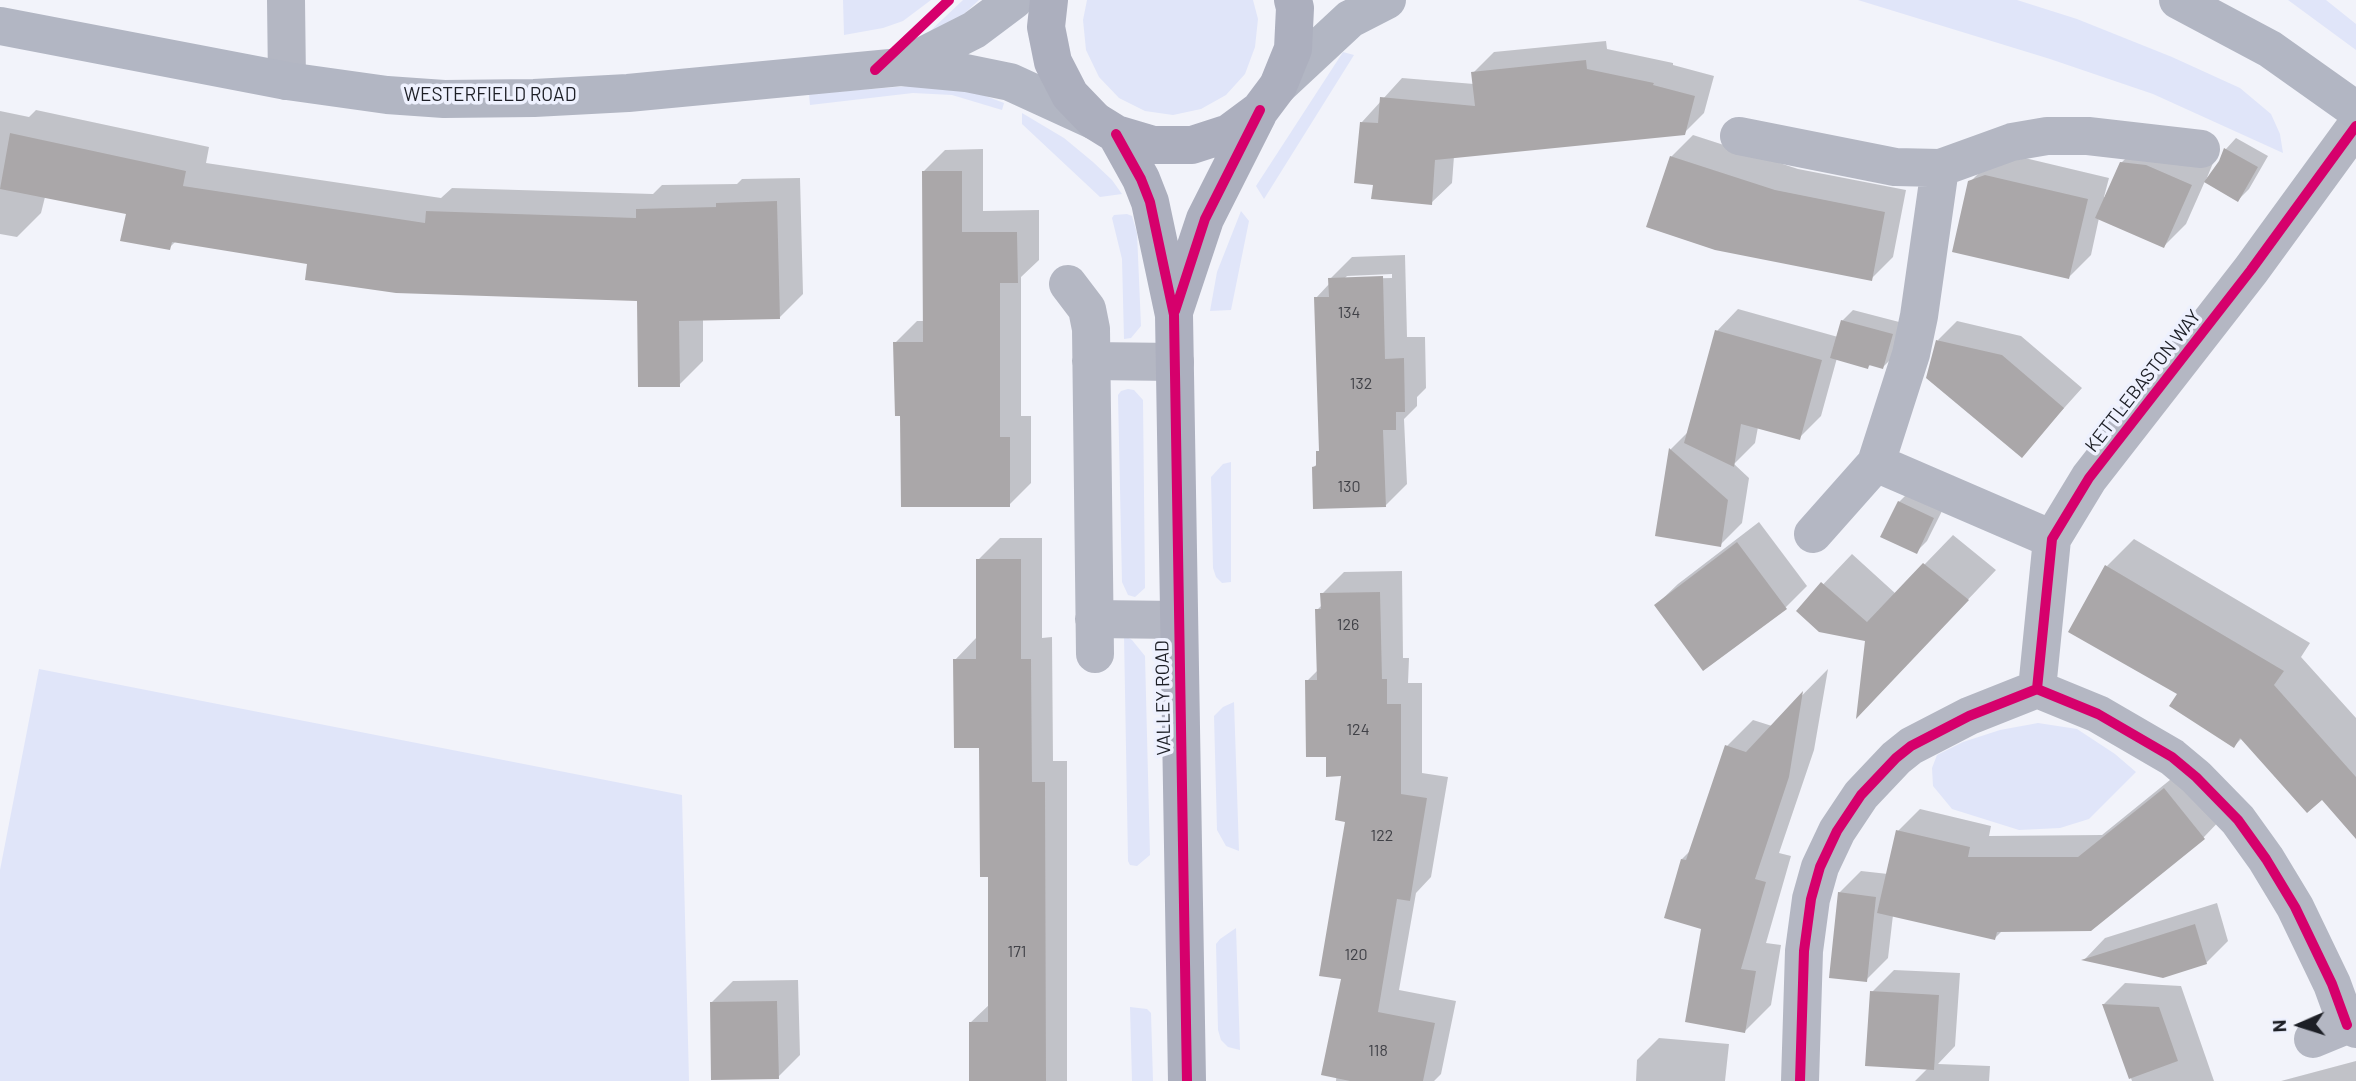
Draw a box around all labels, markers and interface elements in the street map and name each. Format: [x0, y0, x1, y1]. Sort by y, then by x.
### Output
street label: WESTERFIELD ROAD [404, 84, 576, 106]
house number: 134 [1338, 303, 1360, 323]
street label: KETTLEBASTON WAY [2080, 305, 2206, 457]
house number: 132 [1350, 374, 1372, 394]
house number: 130 [1338, 477, 1360, 497]
house number: 126 [1337, 615, 1359, 635]
street label: VALLEY ROAD [1151, 640, 1175, 756]
house number: 124 [1347, 720, 1369, 740]
house number: 122 [1371, 826, 1393, 846]
house number: 171 [1008, 942, 1026, 962]
house number: 120 [1344, 945, 1368, 965]
north arrow [2265, 990, 2335, 1060]
text: N [2267, 1019, 2290, 1033]
house number: 118 [1368, 1041, 1388, 1061]

